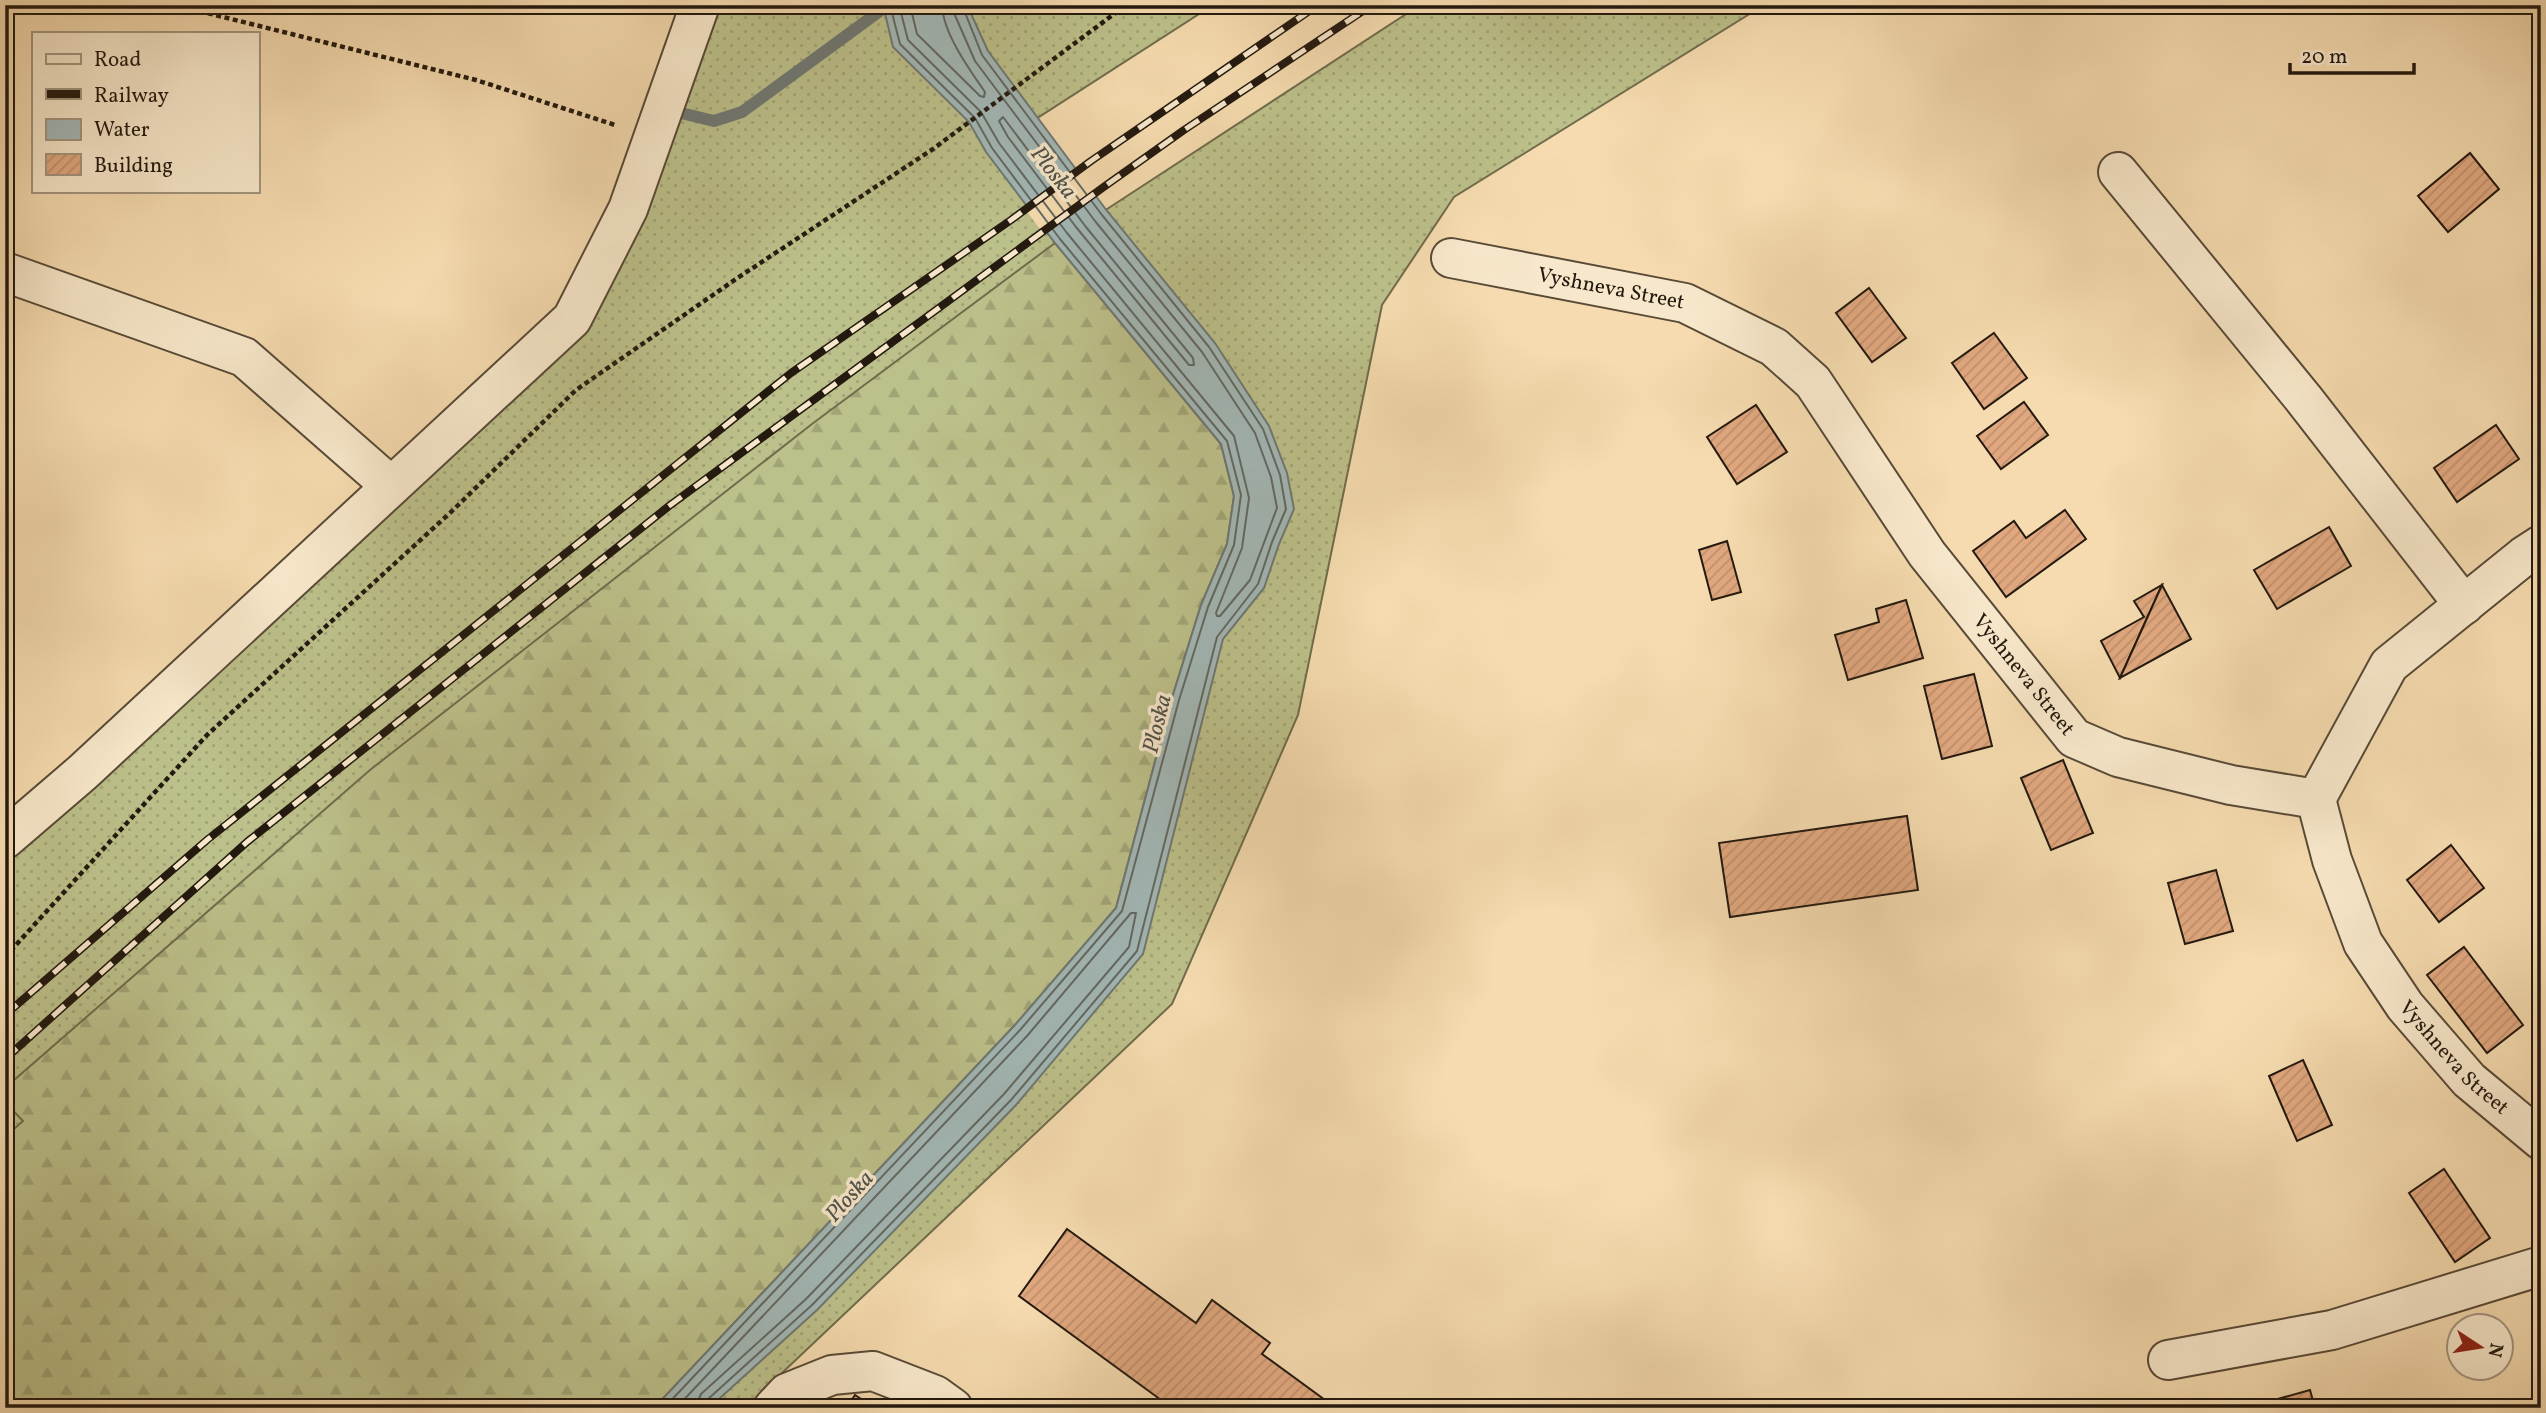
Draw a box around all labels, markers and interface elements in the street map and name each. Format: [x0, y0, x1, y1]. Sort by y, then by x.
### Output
legend [32, 32, 259, 192]
scale bar [2290, 32, 2415, 76]
text: 20 m [2301, 43, 2347, 72]
text: Road [94, 46, 141, 75]
text: Railway [94, 82, 170, 111]
text: Water [94, 116, 150, 145]
water label: Ploska [1022, 140, 1084, 206]
text: Building [94, 152, 173, 181]
street label: Vyshneva Street [1535, 260, 1687, 317]
street label: Vyshneva Street [1966, 608, 2081, 742]
water label: Ploska [1135, 691, 1181, 757]
street label: Vyshneva Street [2392, 994, 2515, 1122]
water label: Ploska [818, 1164, 882, 1230]
north arrow [2444, 1312, 2514, 1382]
text: N [2480, 1341, 2509, 1360]

